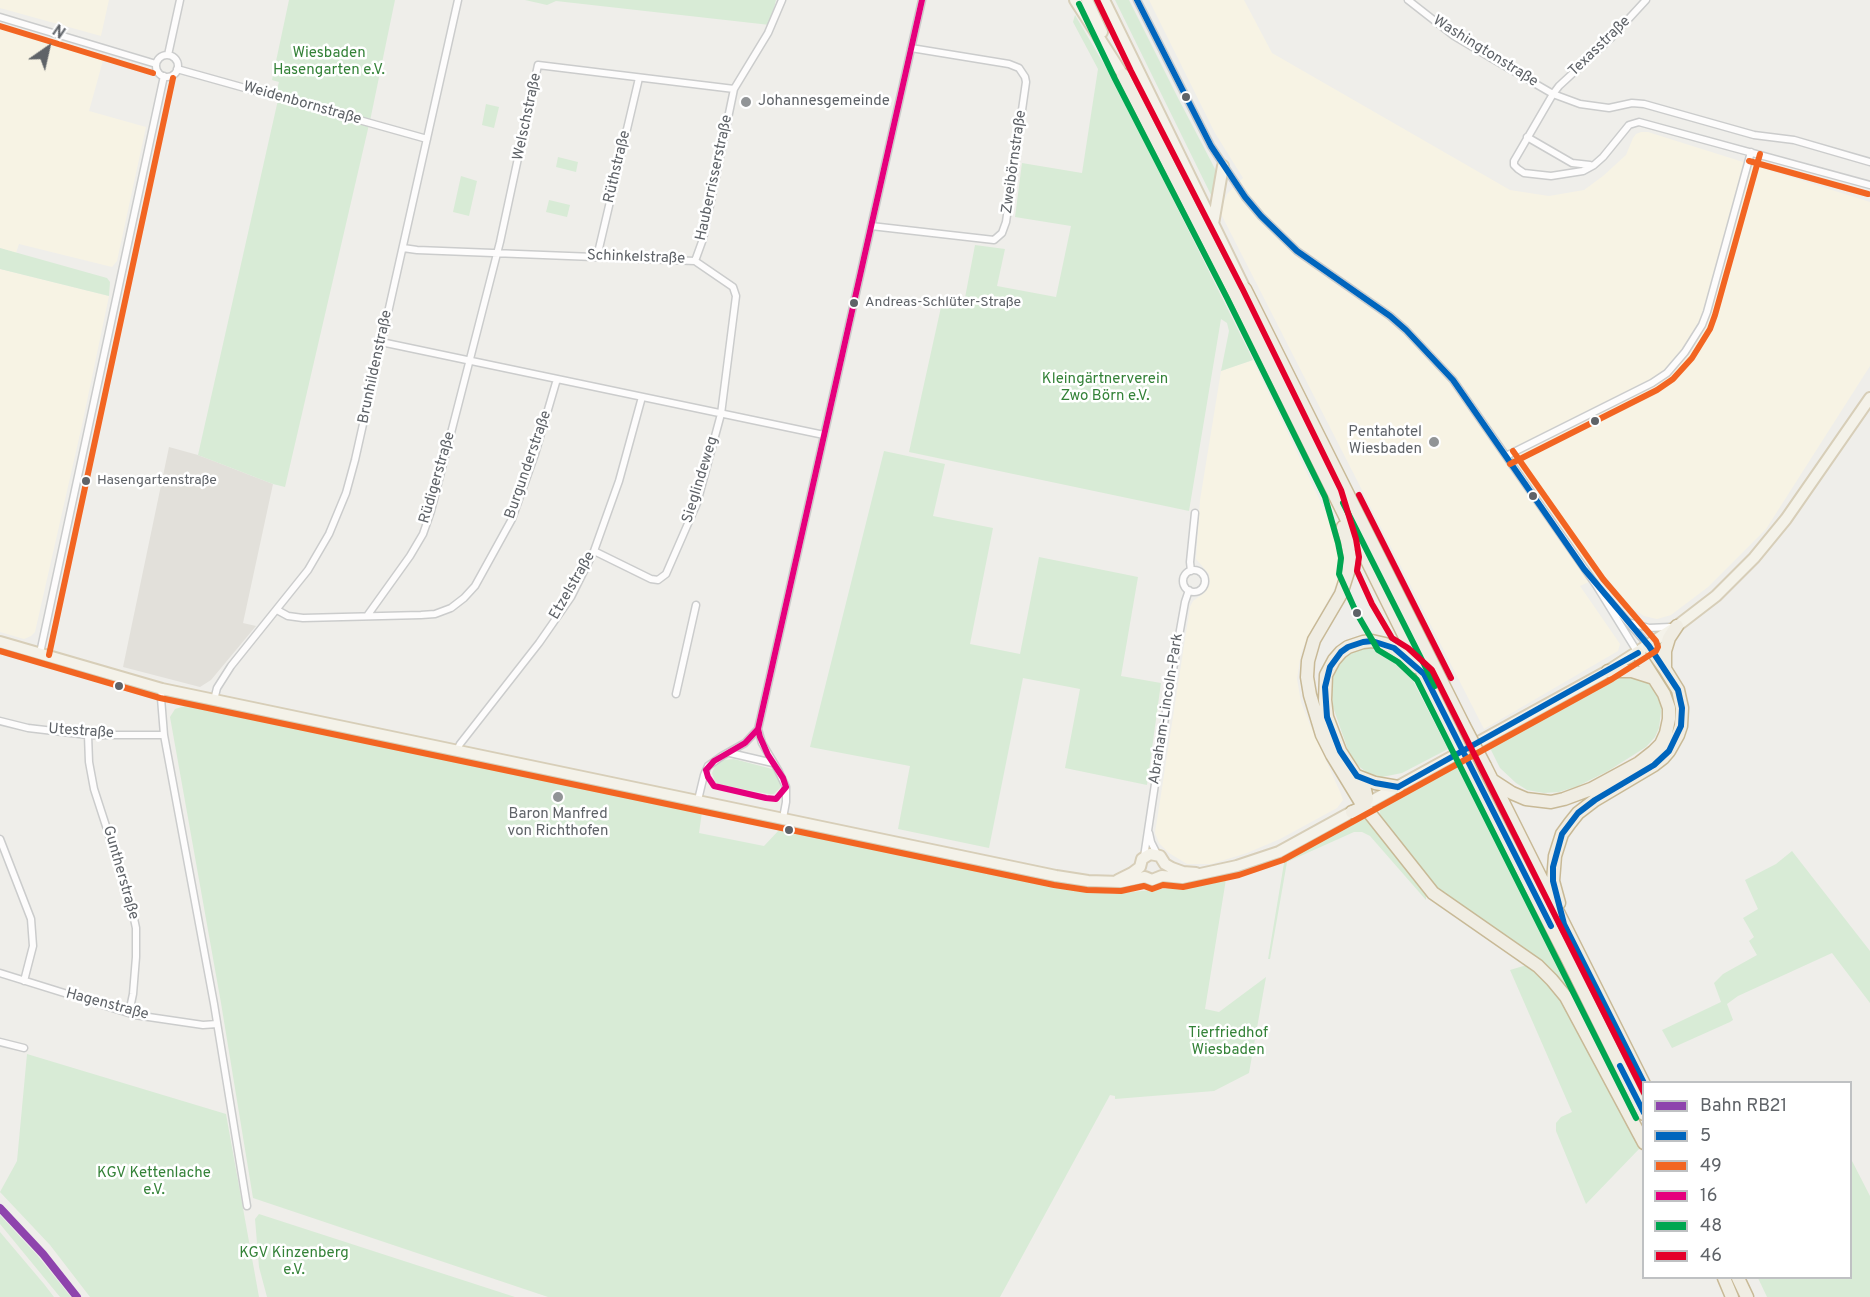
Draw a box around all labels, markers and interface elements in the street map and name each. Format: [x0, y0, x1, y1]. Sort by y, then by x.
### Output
street label: Washingtonstraße [1429, 12, 1541, 92]
street label: Texasstraße [1565, 13, 1635, 81]
north arrow [18, 18, 78, 78]
text: N [48, 22, 68, 45]
park label: Wiesbaden Hasengarten e.V. [273, 45, 385, 80]
street label: Welschstraße [510, 72, 546, 162]
street label: Weidenbornstraße [241, 79, 363, 129]
unlabelled marker [1180, 91, 1192, 103]
place label: Johannesgemeinde [758, 93, 890, 111]
marker: Johannesgemeinde [739, 95, 753, 109]
street label: Zweibörnstraße [999, 109, 1031, 215]
street label: Hauberrisserstraße [693, 113, 737, 243]
street label: Rüthstraße [601, 129, 635, 205]
street label: Schinkelstraße [587, 247, 685, 269]
place label: Andreas-Schlüter-Straße [865, 295, 1021, 311]
marker: Andreas-Schlüter-Straße [848, 297, 860, 309]
street label: Brunhildenstraße [355, 309, 397, 425]
park label: Kleingärtnerverein Zwo Börn e.V. [1042, 371, 1168, 406]
street label: Burgunderstraße [502, 408, 556, 522]
unlabelled marker [1589, 415, 1601, 427]
place label: Pentahotel Wiesbaden [1348, 424, 1422, 459]
street label: Rüdigerstraße [416, 430, 460, 526]
street label: Sieglindeweg [679, 434, 723, 526]
marker: Pentahotel Wiesbaden [1427, 435, 1441, 449]
place label: Hasengartenstraße [97, 473, 217, 489]
marker: Hasengartenstraße [80, 475, 92, 487]
unlabelled marker [1527, 490, 1539, 502]
street label: Etzelstraße [546, 549, 600, 623]
unlabelled marker [1351, 607, 1363, 619]
street label: Abraham-Lincoln-Park [1146, 632, 1188, 786]
unlabelled marker [113, 680, 125, 692]
street label: Utestraße [48, 721, 114, 743]
marker: Baron Manfred von Richthofen [551, 790, 565, 804]
place label: Baron Manfred von Richthofen [508, 806, 608, 841]
street label: Guntherstraße [98, 824, 142, 922]
unlabelled marker [783, 824, 795, 836]
street label: Hagenstraße [64, 985, 150, 1025]
park label: Tierfriedhof Wiesbaden [1188, 1025, 1268, 1060]
legend [1642, 1081, 1852, 1279]
text: Bahn RB21 [1700, 1095, 1787, 1118]
text: 5 [1700, 1125, 1711, 1148]
text: 49 [1700, 1155, 1722, 1178]
park label: KGV Kettenlache e.V. [97, 1165, 211, 1200]
text: 16 [1700, 1185, 1717, 1208]
text: 48 [1700, 1215, 1722, 1238]
park label: KGV Kinzenberg e.V. [239, 1245, 349, 1280]
text: 46 [1700, 1245, 1722, 1268]

